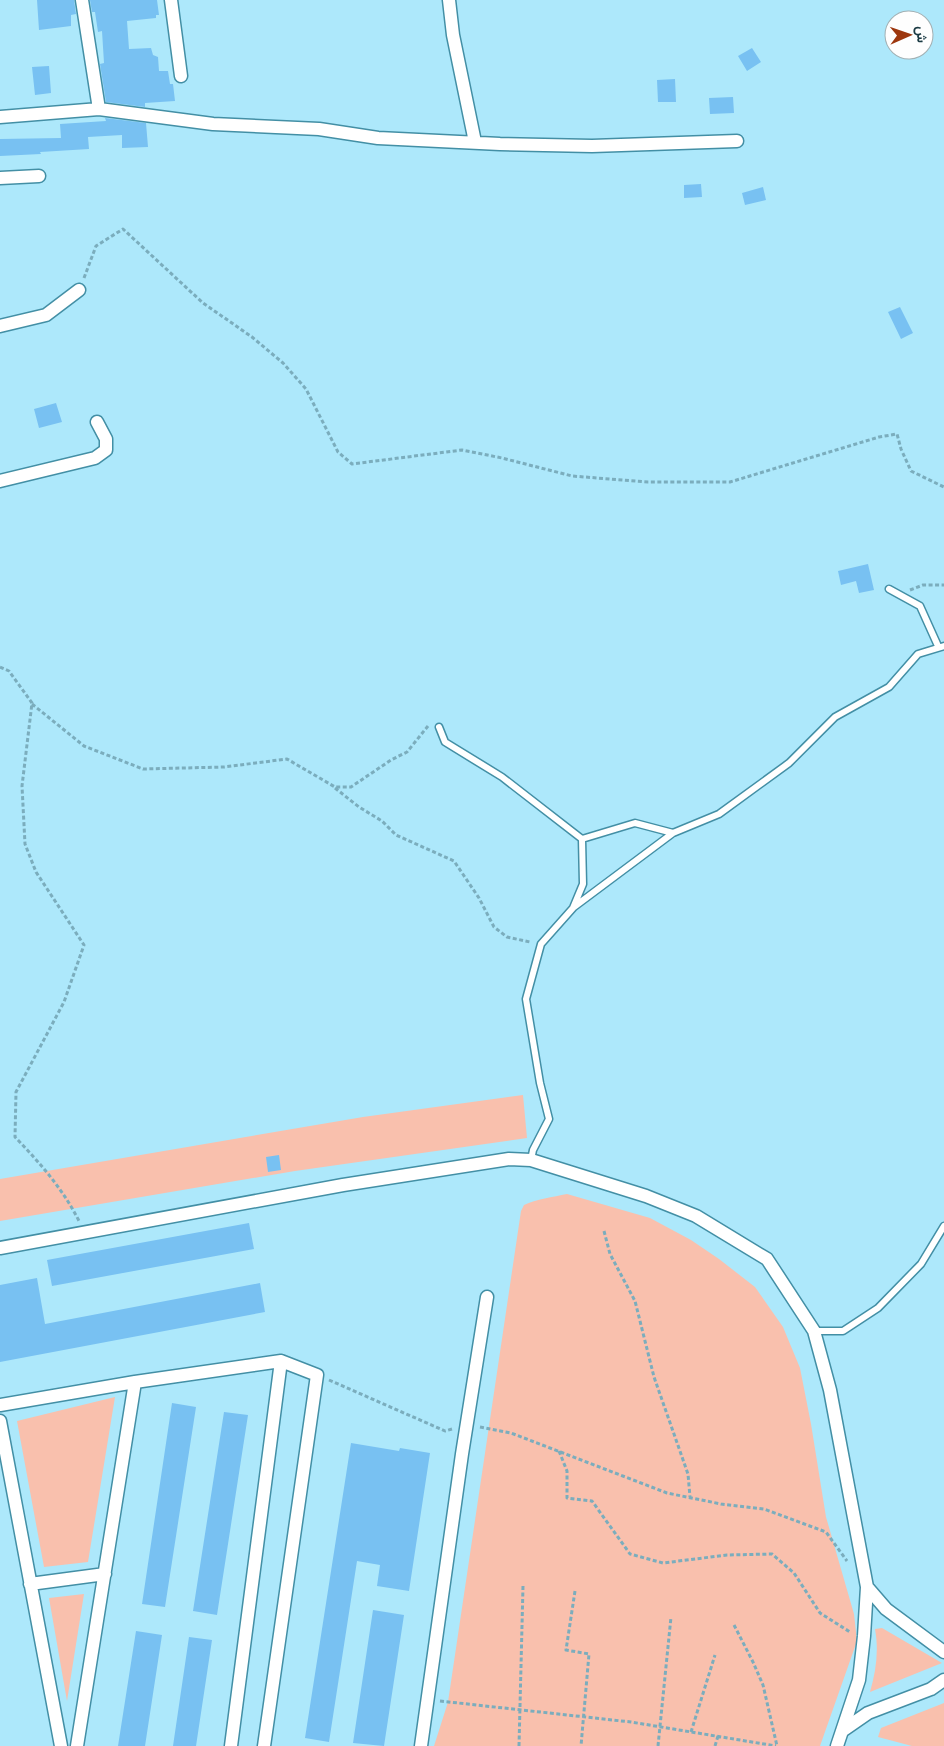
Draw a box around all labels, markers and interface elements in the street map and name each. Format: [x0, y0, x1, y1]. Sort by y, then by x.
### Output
north arrow [884, 10, 934, 60]
text: ش [913, 26, 931, 43]

